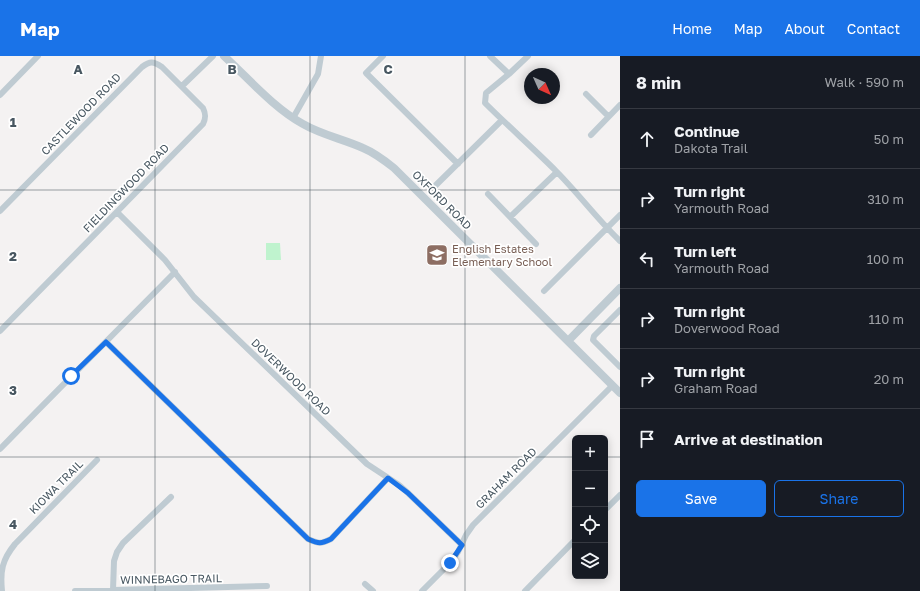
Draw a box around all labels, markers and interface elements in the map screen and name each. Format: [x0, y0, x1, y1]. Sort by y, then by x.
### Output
text: Map [20, 17, 60, 40]
text: Home [672, 20, 712, 37]
text: Map [734, 20, 762, 37]
text: About [784, 20, 825, 37]
text: Contact [847, 20, 900, 37]
text: B [227, 61, 237, 77]
text: C [383, 61, 393, 77]
north arrow [524, 68, 560, 104]
street label: CASTLEWOOD ROAD [38, 70, 124, 158]
text: 8 min [636, 72, 681, 93]
text: Walk · 590 m [825, 74, 904, 90]
text: 1 [10, 114, 17, 130]
text: Continue [674, 122, 740, 140]
icon: ahead [636, 128, 658, 150]
text: 50 m [874, 131, 904, 147]
text: Dakota Trail [674, 140, 748, 156]
street label: FIELDINGWOOD ROAD [80, 141, 171, 235]
street label: OXFORD ROAD [410, 167, 475, 232]
text: Turn right [674, 182, 745, 200]
icon: right [636, 188, 658, 210]
text: 310 m [867, 191, 904, 207]
text: Yarmouth Road [674, 200, 769, 216]
school or university icon: English Estates Elementary School [424, 242, 450, 268]
place label: English Estates Elementary School [452, 242, 552, 268]
text: Turn left [674, 242, 736, 260]
text: 2 [9, 248, 17, 264]
icon: left [636, 248, 658, 270]
text: 100 m [867, 251, 904, 267]
text: Yarmouth Road [674, 260, 769, 276]
text: Turn right [674, 302, 745, 320]
icon: right [636, 308, 658, 330]
text: 110 m [869, 311, 904, 327]
text: Doverwood Road [674, 320, 780, 336]
street label: DOVERWOOD ROAD [249, 336, 334, 418]
text: Turn right [674, 362, 745, 380]
route start [62, 367, 80, 385]
icon: right [636, 368, 658, 390]
text: 20 m [874, 371, 904, 387]
text: Graham Road [674, 380, 757, 396]
text: 3 [9, 382, 17, 398]
icon: arrive [636, 428, 658, 450]
text: Arrive at destination [674, 430, 823, 448]
map controls [572, 435, 608, 579]
button: + [572, 435, 608, 471]
street label: GRAHAM ROAD [472, 444, 539, 511]
street label: KIOWA TRAIL [26, 457, 86, 516]
button: − [572, 471, 608, 507]
button: Save [636, 480, 766, 517]
button: Share [774, 480, 904, 517]
button: locate [572, 507, 608, 543]
text: 4 [9, 516, 17, 532]
button: layers [572, 543, 608, 579]
route end [441, 554, 459, 572]
street label: WINNEBAGO TRAIL [120, 571, 223, 586]

